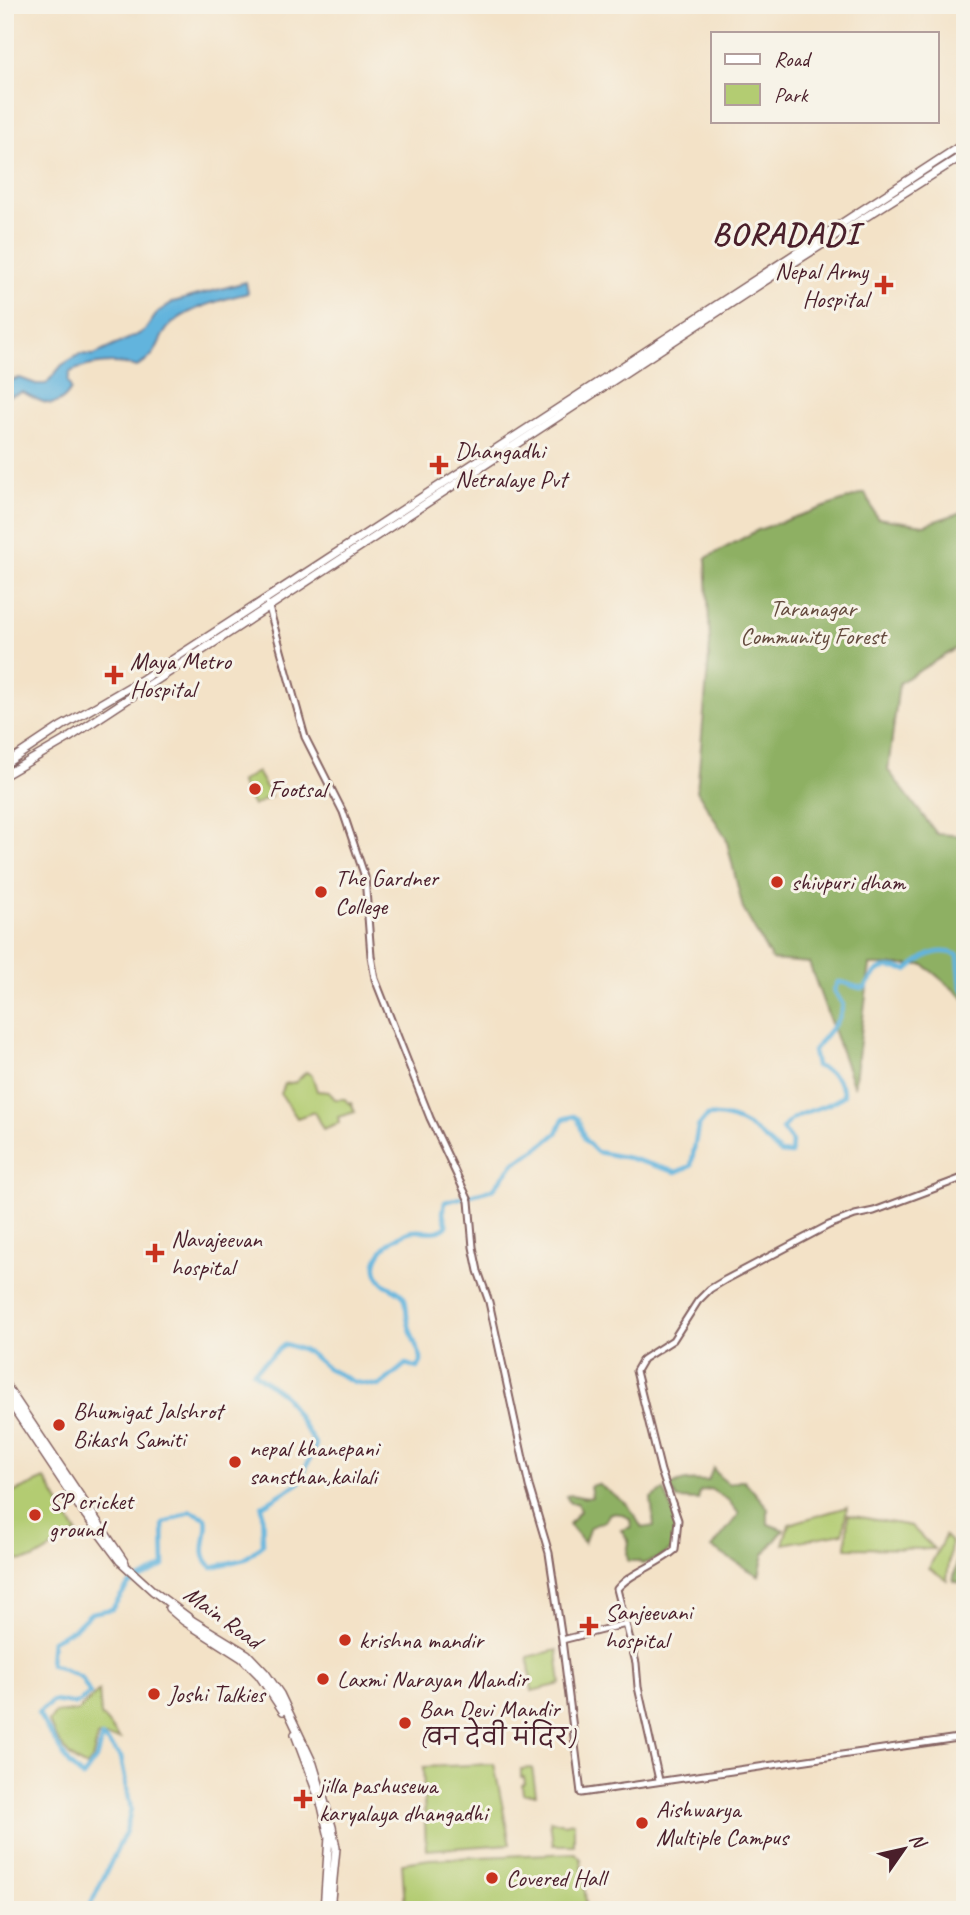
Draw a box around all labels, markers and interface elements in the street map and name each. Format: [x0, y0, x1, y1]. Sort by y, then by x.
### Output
legend [711, 32, 939, 122]
text: Road [774, 46, 813, 72]
text: Park [774, 82, 809, 108]
district label: BORADADI [712, 213, 865, 254]
place label: Nepal Army Hospital [775, 256, 872, 314]
marker: Nepal Army Hospital [874, 275, 894, 295]
place label: Dhangadhi Netralaye Pvt [455, 436, 570, 494]
marker: Dhangadhi Netralaye Pvt [429, 455, 449, 475]
park label: Taranagar Community Forest [740, 593, 888, 651]
place label: Maya Metro Hospital [130, 646, 233, 704]
marker: Maya Metro Hospital [104, 665, 124, 685]
place label: Footsal [269, 774, 330, 804]
marker: Footsal [247, 781, 263, 797]
place label: The Gardner College [335, 863, 440, 921]
place label: shivpuri dham [791, 867, 906, 897]
marker: shivpuri dham [769, 874, 785, 890]
marker: The Gardner College [313, 884, 329, 900]
place label: Navajeevan hospital [171, 1224, 263, 1282]
marker: Navajeevan hospital [145, 1243, 165, 1263]
place label: Bhumigat Jalshrot Bikash Samiti [73, 1396, 226, 1454]
marker: Bhumigat Jalshrot Bikash Samiti [51, 1417, 67, 1433]
place label: nepal khanepani sansthan,kailali [249, 1433, 382, 1491]
marker: nepal khanepani sansthan,kailali [227, 1454, 243, 1470]
place label: SP cricket ground [49, 1486, 135, 1544]
marker: SP cricket ground [27, 1507, 43, 1523]
street label: Main Road [178, 1579, 271, 1657]
place label: Sanjeevani hospital [605, 1597, 694, 1655]
marker: Sanjeevani hospital [579, 1616, 599, 1636]
place label: krishna mandir [359, 1625, 485, 1655]
marker: krishna mandir [337, 1632, 353, 1648]
place label: Laxmi Narayan Mandir [337, 1664, 530, 1694]
marker: Laxmi Narayan Mandir [315, 1671, 331, 1687]
place label: Joshi Talkies [167, 1679, 267, 1709]
marker: Joshi Talkies [146, 1686, 162, 1702]
place label: Ban Devi Mandir (वन देवी मंदिर) [419, 1694, 577, 1752]
marker: Ban Devi Mandir (वन देवी मंदिर) [397, 1715, 413, 1731]
place label: jilla pashusewa karyalaya dhangadhi [317, 1770, 490, 1828]
marker: jilla pashusewa karyalaya dhangadhi [293, 1789, 313, 1809]
place label: Aishwarya Multiple Campus [656, 1794, 791, 1852]
north arrow [869, 1814, 939, 1884]
marker: Aishwarya Multiple Campus [634, 1815, 650, 1831]
text: N [904, 1828, 932, 1854]
place label: Covered Hall [506, 1863, 609, 1893]
marker: Covered Hall [484, 1870, 500, 1886]

